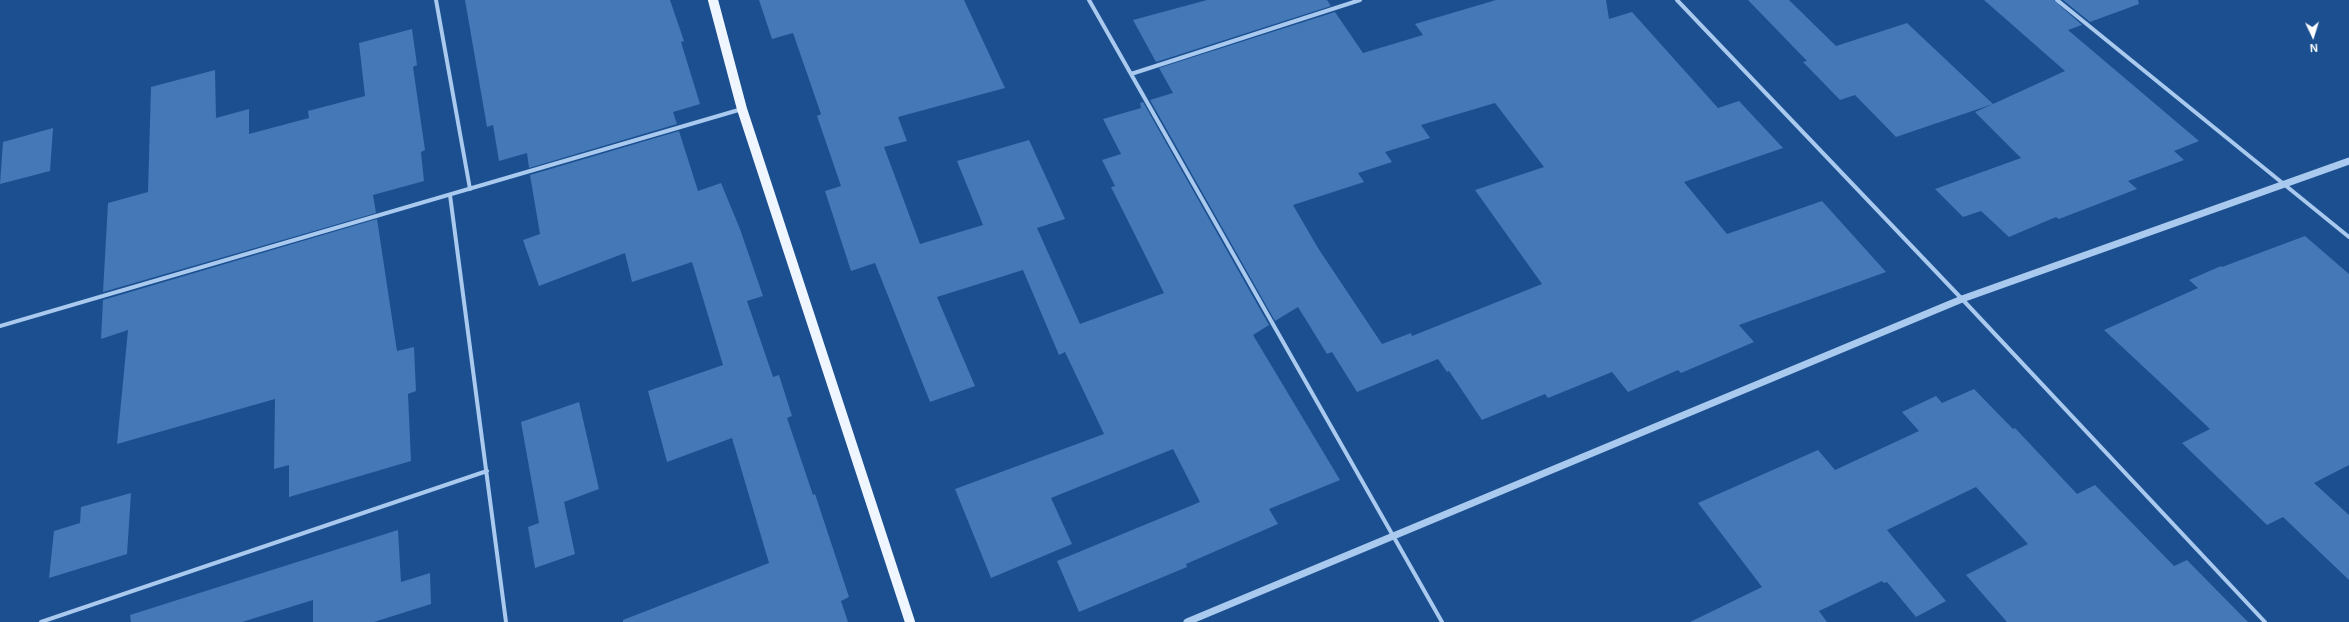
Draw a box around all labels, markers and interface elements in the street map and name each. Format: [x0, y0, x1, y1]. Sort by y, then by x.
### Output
north arrow [2293, 16, 2333, 56]
text: N [2309, 42, 2318, 54]

